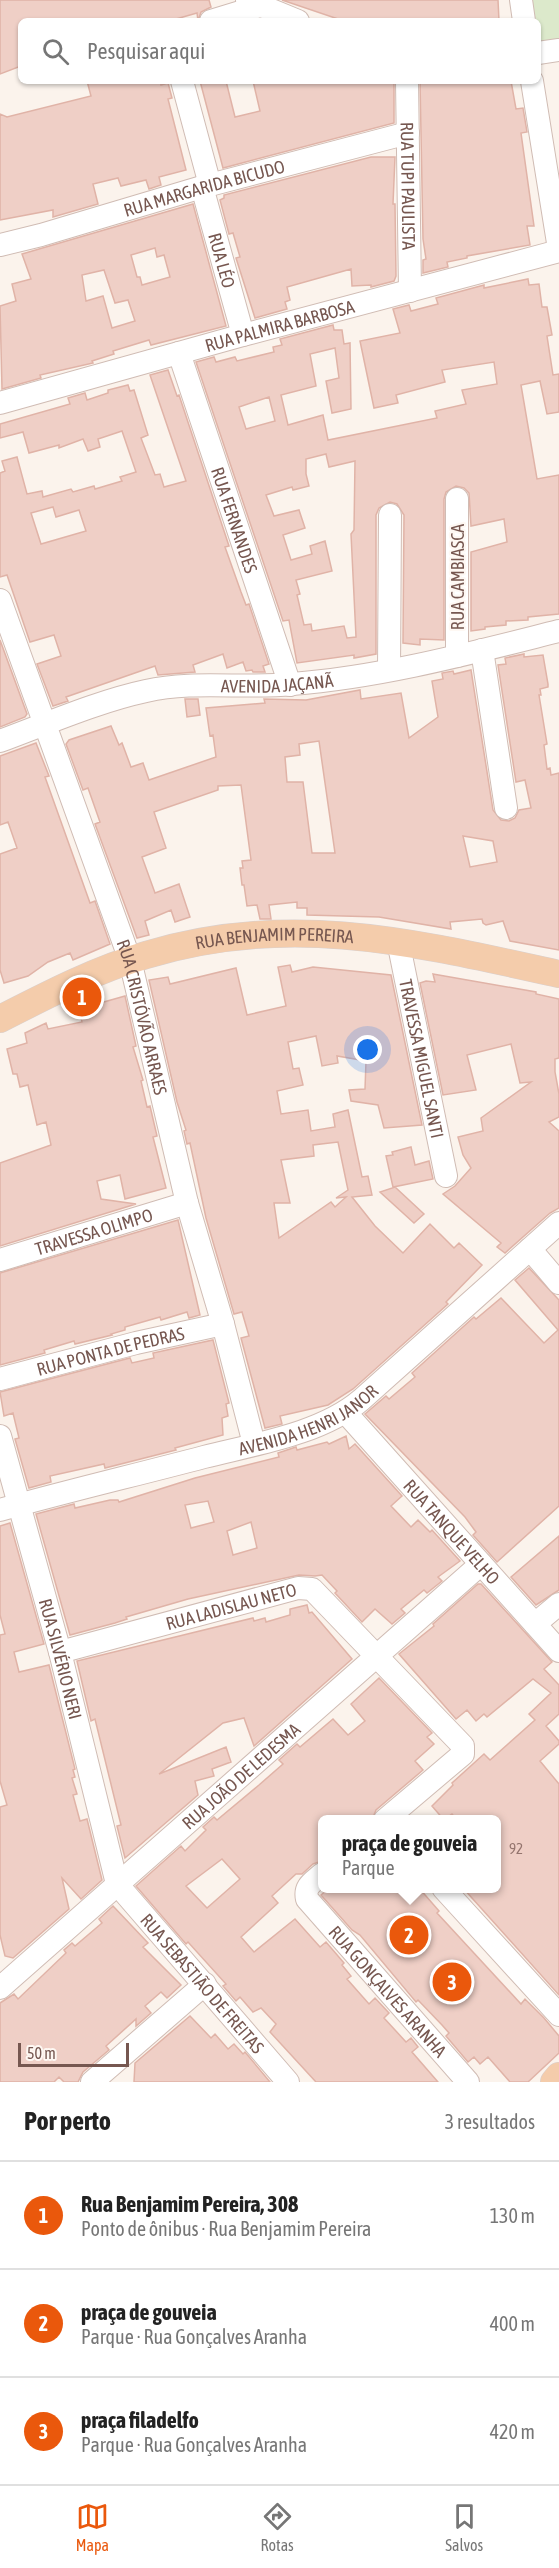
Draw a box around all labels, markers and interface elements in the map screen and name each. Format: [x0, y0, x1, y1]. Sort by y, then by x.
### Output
search box [18, 18, 541, 84]
icon: search [39, 35, 72, 68]
text: Pesquisar aqui [87, 38, 205, 64]
street label: RUA TUPI PAULISTA [397, 122, 420, 250]
street label: RUA MARGARIDA BICUDO [121, 155, 287, 220]
street label: RUA LÉO [205, 230, 240, 290]
street label: RUA PALMIRA BARBOSA [202, 295, 356, 356]
street label: RUA FERNANDES [207, 464, 262, 576]
street label: RUA CAMBIASCA [447, 524, 468, 630]
street label: AVENIDA JAÇANÃ [221, 669, 335, 696]
street label: RUA BENJAMIM PEREIRA [193, 923, 355, 953]
street label: RUA CRISTÓVÃO ARRAES [113, 936, 172, 1097]
pin: 1 [62, 974, 101, 1020]
street label: TRAVESSA MIGUEL SANTI [396, 977, 448, 1140]
your location [353, 1035, 382, 1064]
street label: TRAVESSA OLIMPO [32, 1204, 155, 1259]
street label: RUA PONTA DE PEDRAS [34, 1322, 187, 1379]
street label: AVENIDA HENRI JANOR [236, 1380, 382, 1459]
street label: RUA TANQUE VELHO [400, 1475, 504, 1588]
street label: RUA LADISLAU NETO [163, 1578, 298, 1634]
street label: RUA SILVÉRIO NERI [35, 1596, 87, 1721]
street label: RUA JOÃO DE LEDESMA [178, 1718, 304, 1833]
popup [318, 1815, 501, 1893]
text: praça de gouveia [342, 1830, 477, 1856]
house number: 92 [509, 1840, 523, 1857]
text: Parque [342, 1856, 395, 1879]
street label: RUA SEBASTIÃO DE FREITAS [137, 1909, 269, 2058]
pin: 2 [390, 1912, 428, 1958]
street label: RUA GONÇALVES ARANHA [325, 1921, 451, 2061]
pin: 3 [432, 1960, 472, 2004]
scale bar [18, 2040, 129, 2068]
text: 50 m [27, 2044, 56, 2062]
text: Por perto [24, 2106, 111, 2136]
text: 3 resultados [445, 2110, 535, 2133]
text: Rua Benjamim Pereira, 308 [81, 2191, 298, 2217]
text: 1 [39, 2204, 48, 2227]
text: 130 m [490, 2204, 535, 2227]
text: Ponto de ônibus · Rua Benjamim Pereira [81, 2217, 371, 2240]
text: praça de gouveia [81, 2299, 217, 2325]
text: 2 [39, 2312, 48, 2335]
text: 400 m [490, 2312, 535, 2335]
text: Parque · Rua Gonçalves Aranha [81, 2325, 307, 2348]
text: praça filadelfo [81, 2407, 199, 2433]
text: 3 [39, 2420, 48, 2443]
text: 420 m [490, 2420, 535, 2443]
text: Parque · Rua Gonçalves Aranha [81, 2433, 307, 2456]
tab: Mapa [76, 2500, 109, 2554]
tab: Rotas [261, 2500, 294, 2554]
tab: Salvos [445, 2500, 483, 2554]

